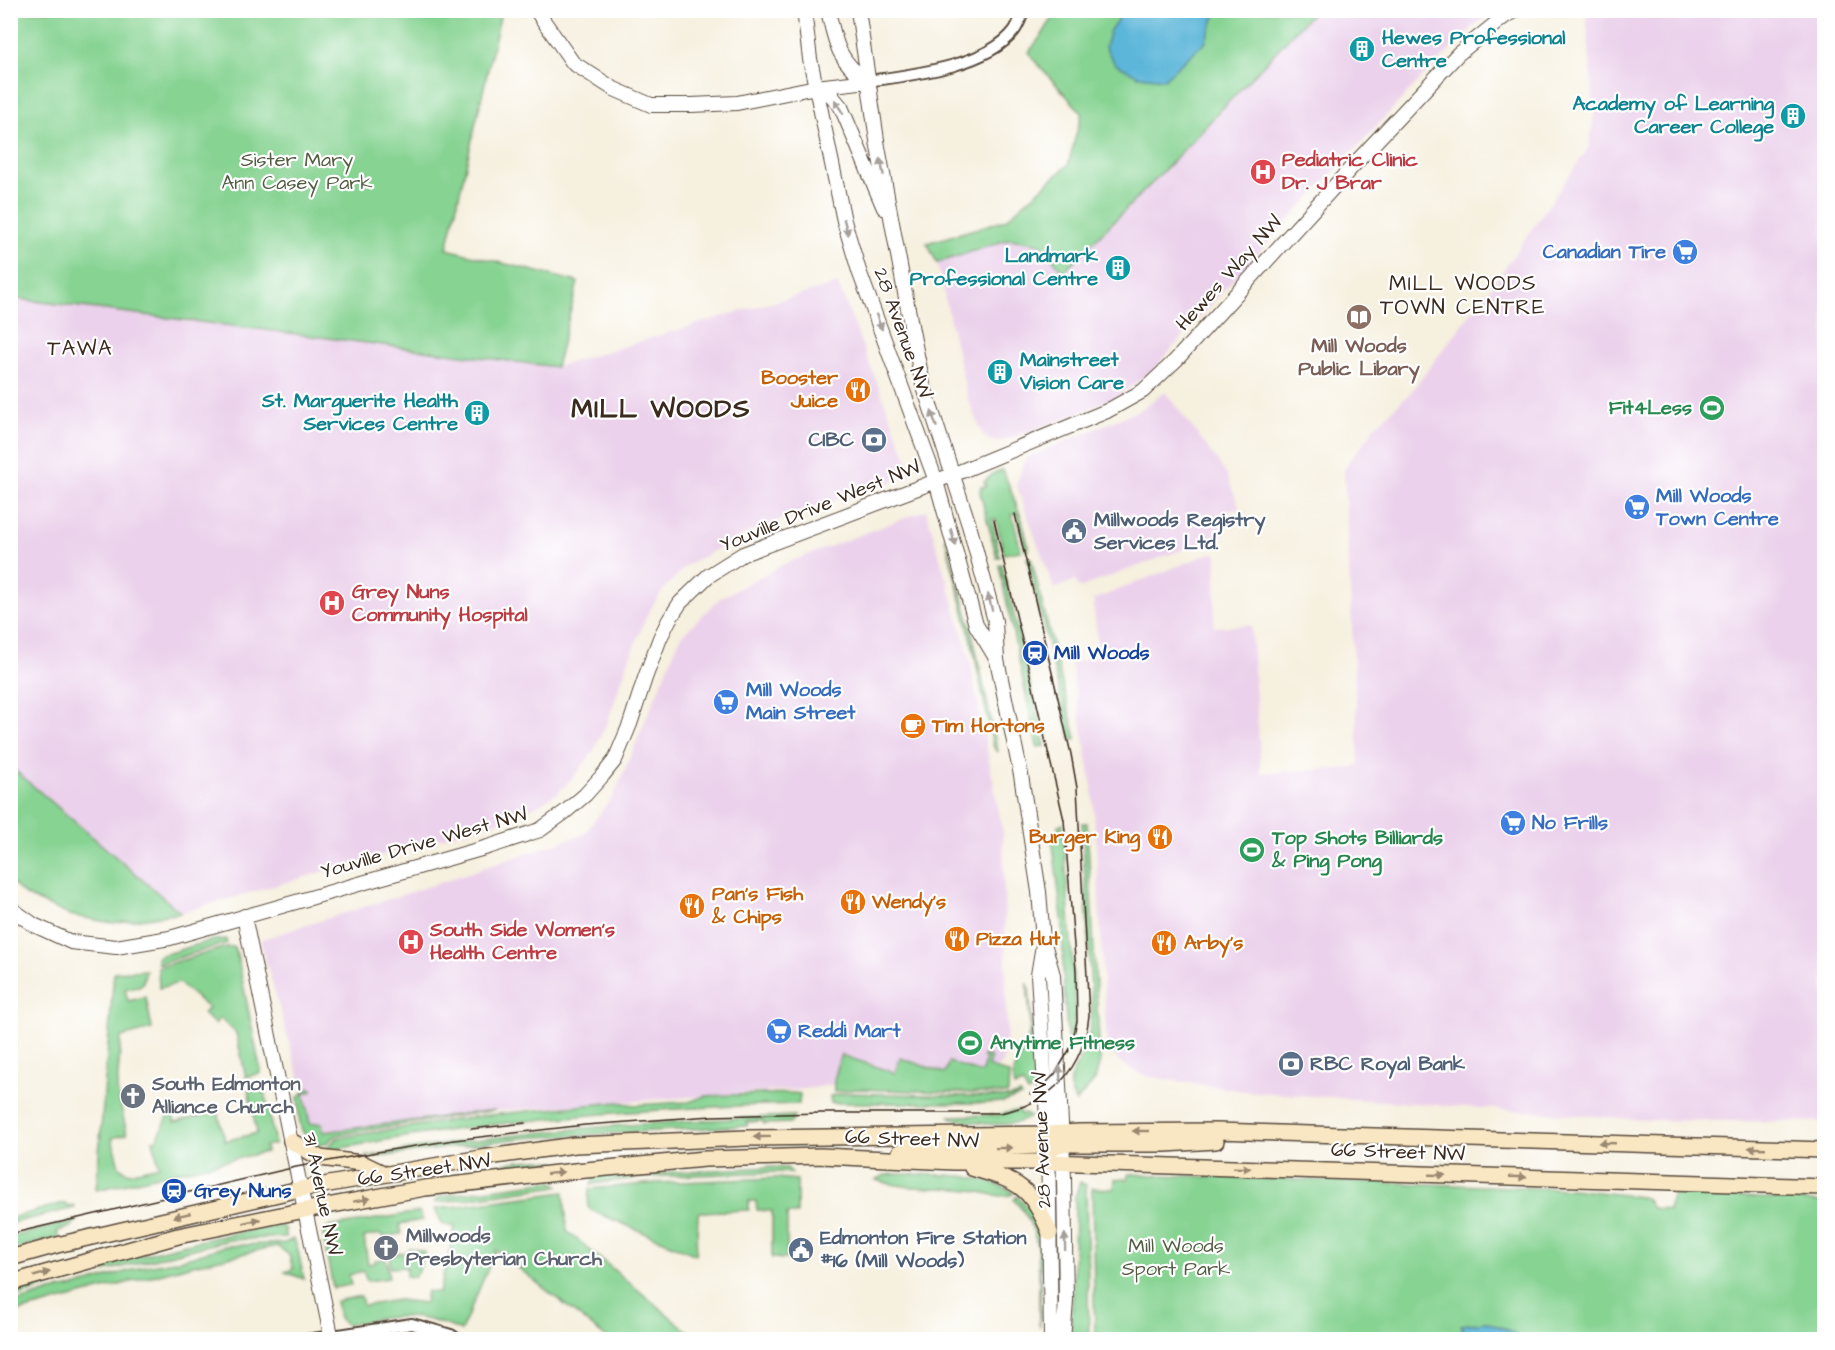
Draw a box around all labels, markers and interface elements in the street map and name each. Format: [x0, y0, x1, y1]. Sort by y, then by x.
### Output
place label: Hewes Professional Centre [1382, 24, 1565, 75]
building icon: Hewes Professional Centre [1347, 34, 1377, 64]
place label: Academy of Learning Career College [1572, 90, 1775, 142]
one-way arrow [834, 99, 845, 115]
building icon: Academy of Learning Career College [1778, 101, 1808, 131]
park label: Sister Mary Ann Casey Park [221, 146, 373, 198]
place label: Pediatric Clinic Dr. J Brar [1282, 146, 1418, 197]
one-way arrow [877, 157, 886, 176]
hospital icon: Pediatric Clinic Dr. J Brar [1248, 157, 1278, 187]
street label: Hewes Way NW [1169, 209, 1290, 338]
one-way arrow [842, 218, 851, 236]
supermarket icon: Canadian Tire [1670, 237, 1700, 267]
place label: Canadian Tire [1543, 238, 1666, 266]
place label: Landmark Professional Centre [910, 242, 1099, 293]
building icon: Landmark Professional Centre [1103, 253, 1133, 283]
street label: 28 Avenue NW [866, 264, 940, 402]
district label: MILL WOODS TOWN CENTRE [1380, 269, 1546, 322]
library icon: Mill Woods Public Libary [1344, 302, 1374, 332]
one-way arrow [874, 313, 884, 331]
place label: Mill Woods Public Libary [1298, 332, 1420, 384]
district label: TAWA [47, 334, 113, 363]
place label: Mainstreet Vision Care [1019, 346, 1124, 397]
building icon: Mainstreet Vision Care [985, 357, 1015, 387]
place label: Booster Juice [761, 364, 839, 415]
restaurant icon: Booster Juice [843, 375, 873, 405]
place label: St. Marguerite Health Services Centre [261, 387, 459, 438]
district label: MILL WOODS [571, 391, 751, 427]
sports icon: Fit4Less [1697, 393, 1727, 423]
place label: Fit4Less [1609, 394, 1692, 422]
building icon: St. Marguerite Health Services Centre [462, 398, 492, 428]
one-way arrow [929, 410, 939, 428]
bank icon: CIBC [859, 425, 889, 455]
place label: CIBC [808, 426, 855, 454]
street label: Youville Drive West NW [716, 453, 925, 559]
place label: Mill Woods Town Centre [1655, 482, 1779, 533]
supermarket icon: Mill Woods Town Centre [1622, 492, 1652, 522]
place label: Millwoods Registry Services Ltd. [1093, 506, 1265, 557]
public building icon: Millwoods Registry Services Ltd. [1059, 516, 1089, 546]
one-way arrow [949, 528, 958, 546]
place label: Grey Nuns Community Hospital [352, 578, 528, 630]
hospital icon: Grey Nuns Community Hospital [317, 588, 347, 618]
one-way arrow [985, 592, 995, 611]
station icon: Mill Woods [1020, 638, 1050, 668]
place label: Mill Woods [1054, 639, 1149, 667]
place label: Mill Woods Main Street [746, 676, 856, 727]
supermarket icon: Mill Woods Main Street [711, 687, 741, 717]
cafe icon: Tim Hortons [898, 711, 928, 741]
place label: Tim Hortons [931, 712, 1045, 740]
street label: Youville Drive West NW [317, 800, 531, 886]
supermarket icon: No Frills [1498, 808, 1528, 838]
place label: No Frills [1532, 809, 1608, 837]
restaurant icon: Burger King [1145, 822, 1175, 852]
place label: Burger King [1029, 823, 1141, 852]
place label: Top Shots Billiards & Ping Pong [1271, 824, 1443, 876]
sports icon: Top Shots Billiards & Ping Pong [1237, 835, 1267, 865]
place label: Pan's Fish & Chips [711, 880, 804, 931]
restaurant icon: Wendy's [838, 887, 868, 917]
place label: Wendy's [871, 888, 946, 917]
restaurant icon: Pan's Fish & Chips [677, 891, 707, 921]
place label: South Side Women's Health Centre [429, 916, 615, 967]
restaurant icon: Pizza Hut [942, 924, 972, 954]
place label: Pizza Hut [976, 925, 1061, 953]
hospital icon: South Side Women's Health Centre [396, 927, 426, 957]
restaurant icon: Arby's [1149, 928, 1179, 958]
place label: Arby's [1184, 929, 1243, 958]
supermarket icon: Reddi Mart [764, 1016, 794, 1046]
place label: Reddi Mart [798, 1017, 901, 1045]
sports icon: Anytime Fitness [955, 1028, 985, 1058]
place label: Anytime Fitness [990, 1029, 1135, 1058]
bank icon: RBC Royal Bank [1276, 1049, 1306, 1079]
place label: RBC Royal Bank [1310, 1050, 1466, 1079]
one-way arrow [1055, 1065, 1064, 1084]
place label: South Edmonton Alliance Church [151, 1070, 301, 1121]
street label: 28 Avenue NW [1026, 1071, 1058, 1209]
church icon: South Edmonton Alliance Church [118, 1081, 148, 1111]
street label: 66 Street NW [844, 1123, 980, 1155]
one-way arrow [1131, 1126, 1150, 1136]
street label: 31 Avenue NW [295, 1130, 349, 1258]
one-way arrow [753, 1133, 772, 1142]
street label: 66 Street NW [1330, 1136, 1466, 1168]
one-way arrow [1597, 1139, 1616, 1148]
one-way arrow [995, 1143, 1014, 1152]
one-way arrow [1748, 1144, 1767, 1153]
street label: 66 Street NW [356, 1147, 493, 1193]
one-way arrow [1233, 1164, 1252, 1173]
one-way arrow [546, 1168, 565, 1178]
one-way arrow [1428, 1170, 1447, 1179]
one-way arrow [1508, 1173, 1527, 1182]
station icon: Grey Nuns [159, 1176, 189, 1206]
place label: Grey Nuns [194, 1177, 291, 1206]
one-way arrow [353, 1195, 372, 1204]
one-way arrow [172, 1211, 191, 1221]
one-way arrow [243, 1216, 262, 1225]
place label: Millwoods Presbyterian Church [406, 1222, 603, 1274]
place label: Edmonton Fire Station #16 (Mill Woods) [820, 1224, 1026, 1275]
park label: Mill Woods Sport Park [1122, 1232, 1230, 1283]
church icon: Millwoods Presbyterian Church [371, 1233, 401, 1263]
one-way arrow [1060, 1233, 1070, 1252]
public building icon: Edmonton Fire Station #16 (Mill Woods) [786, 1235, 816, 1265]
one-way arrow [33, 1269, 51, 1278]

